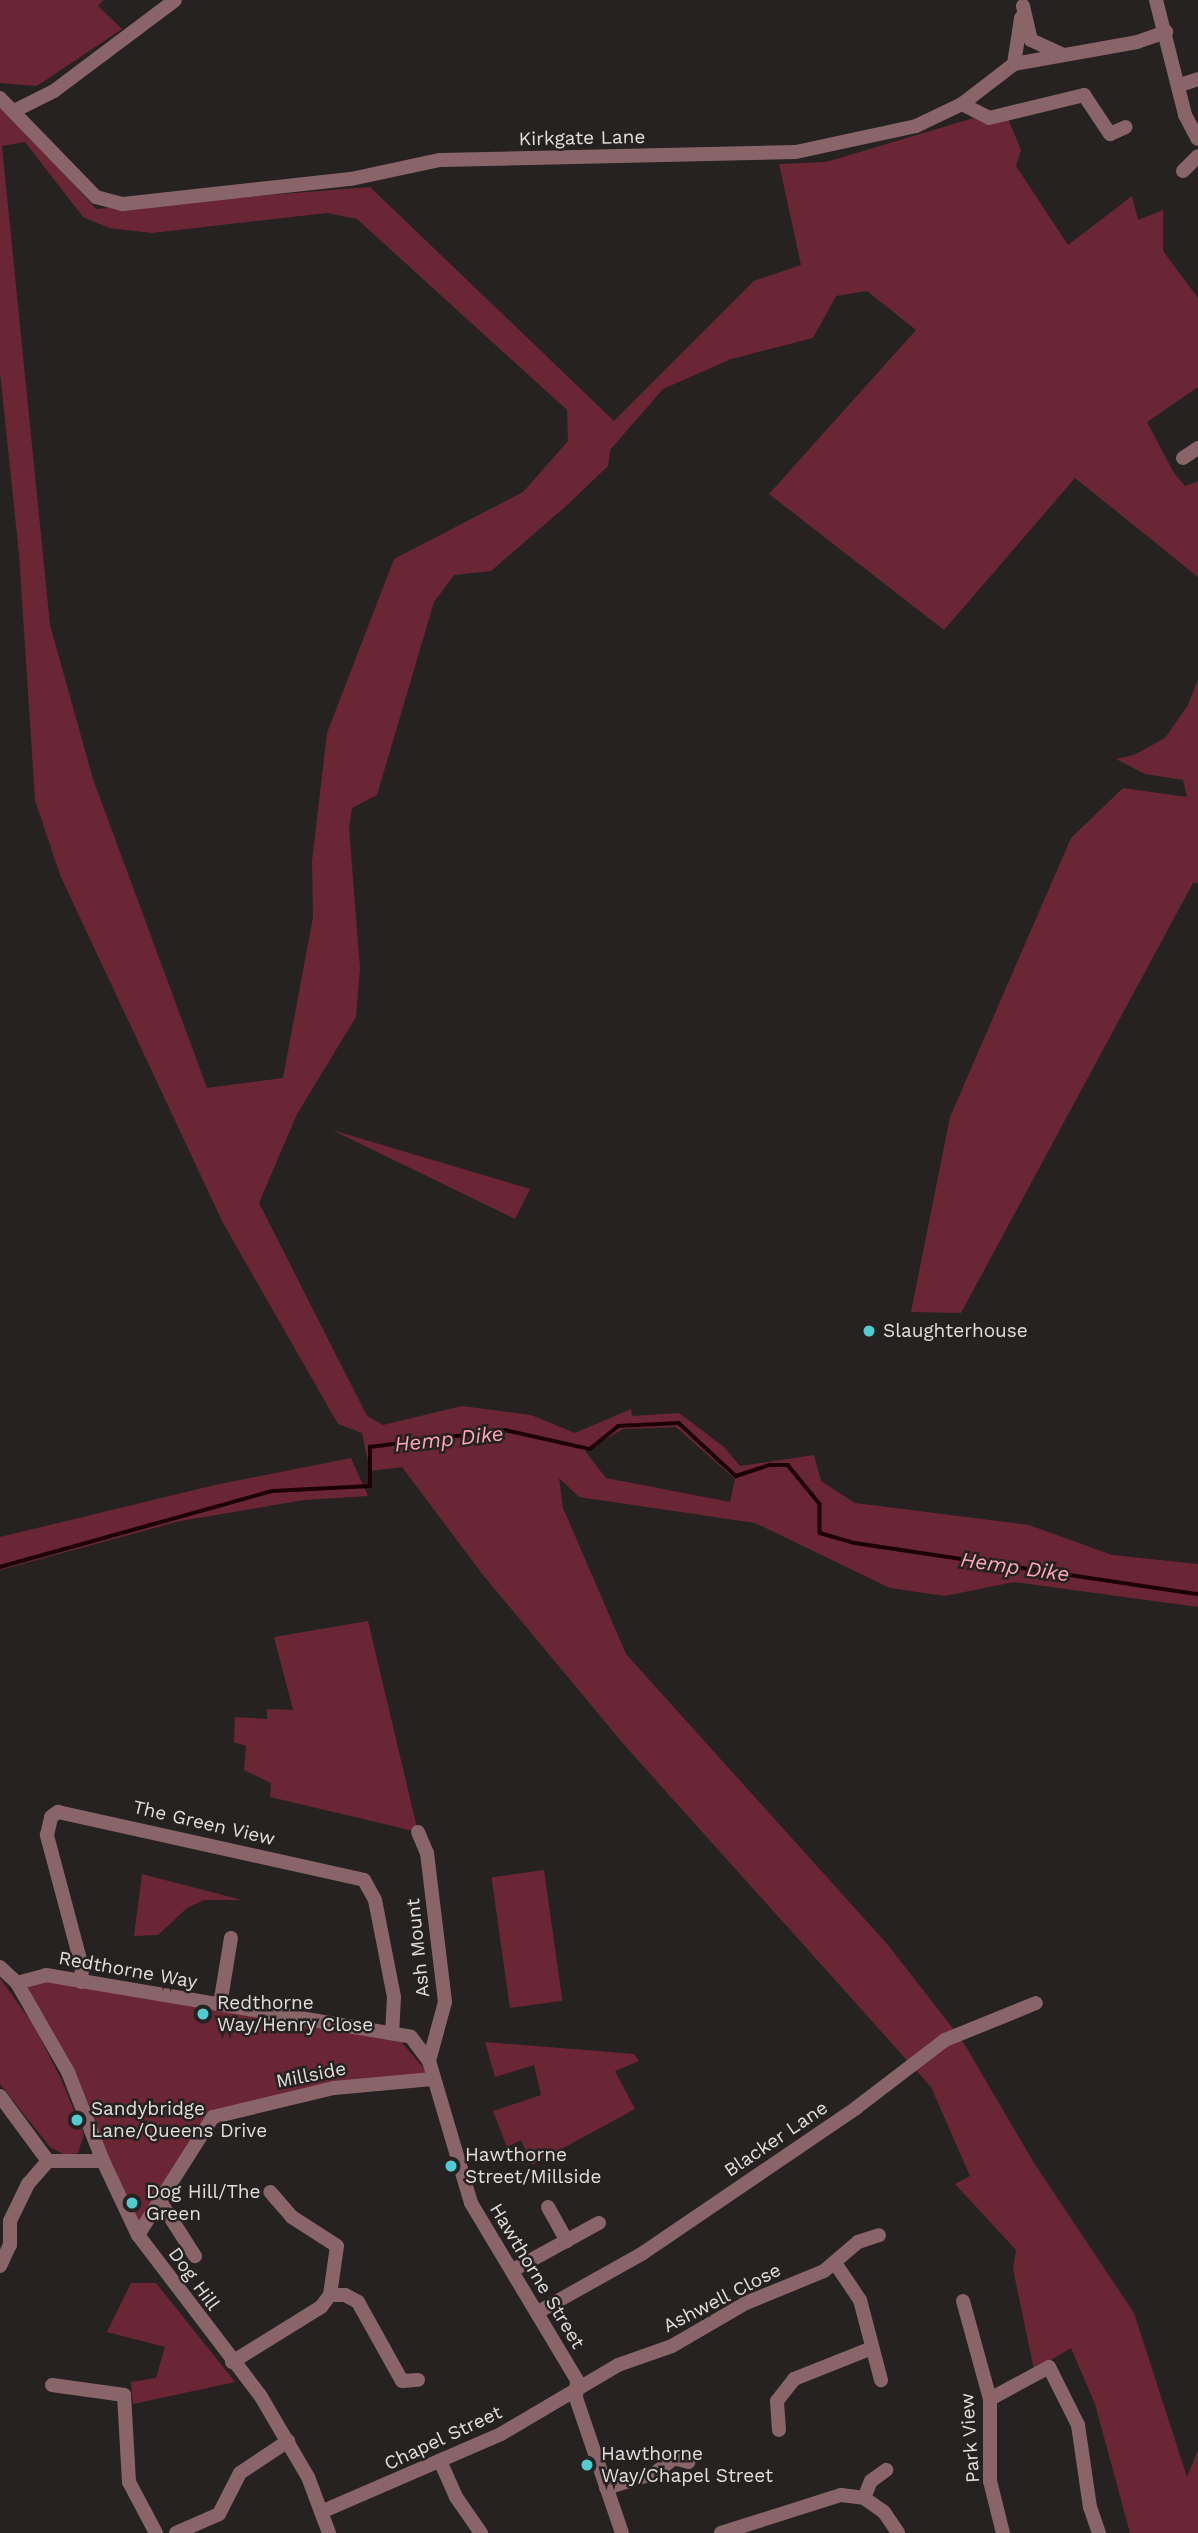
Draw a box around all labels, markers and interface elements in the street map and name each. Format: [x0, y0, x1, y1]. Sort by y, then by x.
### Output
street label: Kirkgate Lane [518, 125, 646, 151]
place label: Slaughterhouse [883, 1320, 1028, 1342]
marker: Slaughterhouse [861, 1323, 877, 1339]
water label: Hemp Dike [393, 1421, 505, 1457]
water label: Hemp Dike [959, 1547, 1071, 1587]
street label: The Green View [130, 1796, 278, 1850]
street label: Ash Mount [401, 1897, 435, 1999]
street label: Redthorne Way [57, 1947, 199, 1993]
place label: Redthorne Way/Henry Close [217, 1992, 374, 2036]
marker: Redthorne Way/Henry Close [195, 2006, 211, 2022]
street label: Millside [274, 2057, 348, 2093]
street label: Blacker Lane [720, 2096, 832, 2182]
place label: Sandybridge Lane/Queens Drive [91, 2098, 267, 2142]
marker: Sandybridge Lane/Queens Drive [69, 2112, 85, 2128]
place label: Hawthorne Street/Millside [465, 2144, 601, 2188]
marker: Hawthorne Street/Millside [443, 2158, 459, 2174]
place label: Dog Hill/The Green [146, 2181, 260, 2225]
marker: Dog Hill/The Green [124, 2195, 140, 2211]
street label: Hawthorne Street [485, 2199, 589, 2353]
street label: Dog Hill [164, 2243, 224, 2315]
street label: Ashwell Close [659, 2258, 785, 2338]
street label: Park View [955, 2392, 985, 2484]
street label: Chapel Street [380, 2401, 506, 2475]
place label: Hawthorne Way/Chapel Street [601, 2443, 774, 2487]
marker: Hawthorne Way/Chapel Street [579, 2457, 595, 2473]

